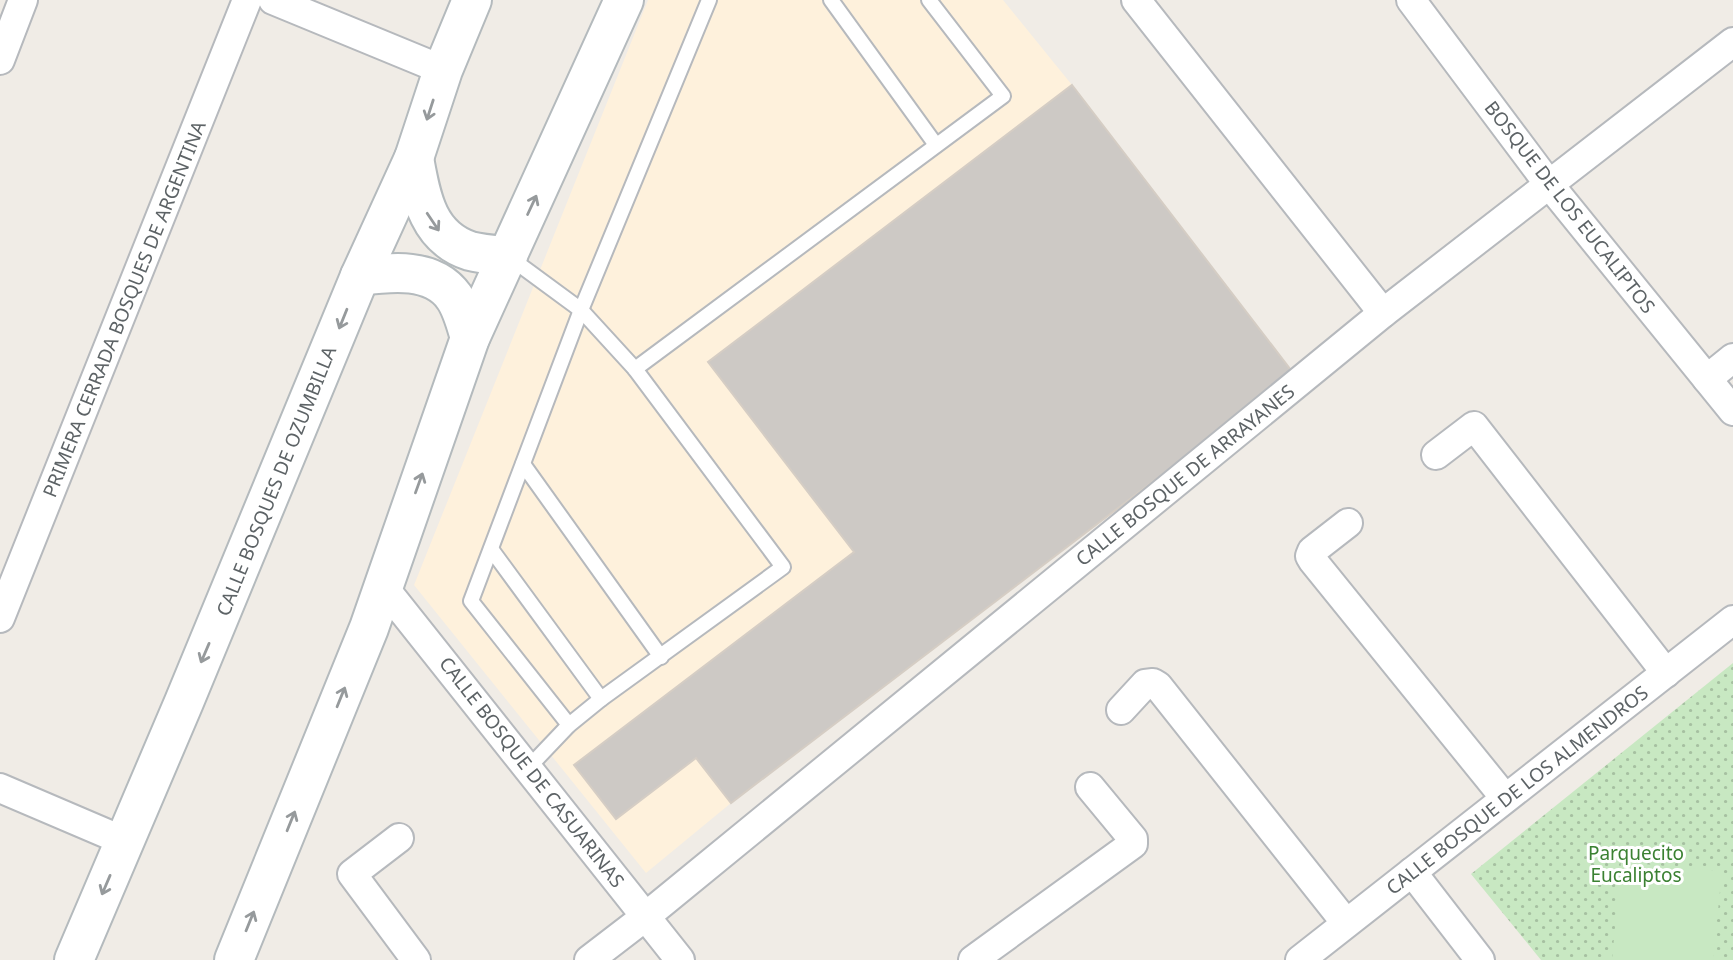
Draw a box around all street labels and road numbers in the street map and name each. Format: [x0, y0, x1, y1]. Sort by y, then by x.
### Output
street label: BOSQUE DE LOS EUCALIPTOS [1479, 95, 1661, 319]
street label: PRIMERA CERRADA BOSQUES DE ARGENTINA [36, 116, 212, 501]
street label: CALLE BOSQUES DE OZUMBILLA [210, 341, 342, 620]
street label: CALLE BOSQUE DE ARRAYANES [1070, 378, 1300, 572]
street label: CALLE BOSQUE DE CASUARINAS [434, 651, 630, 893]
street label: CALLE BOSQUE DE LOS ALMENDROS [1381, 679, 1653, 901]

